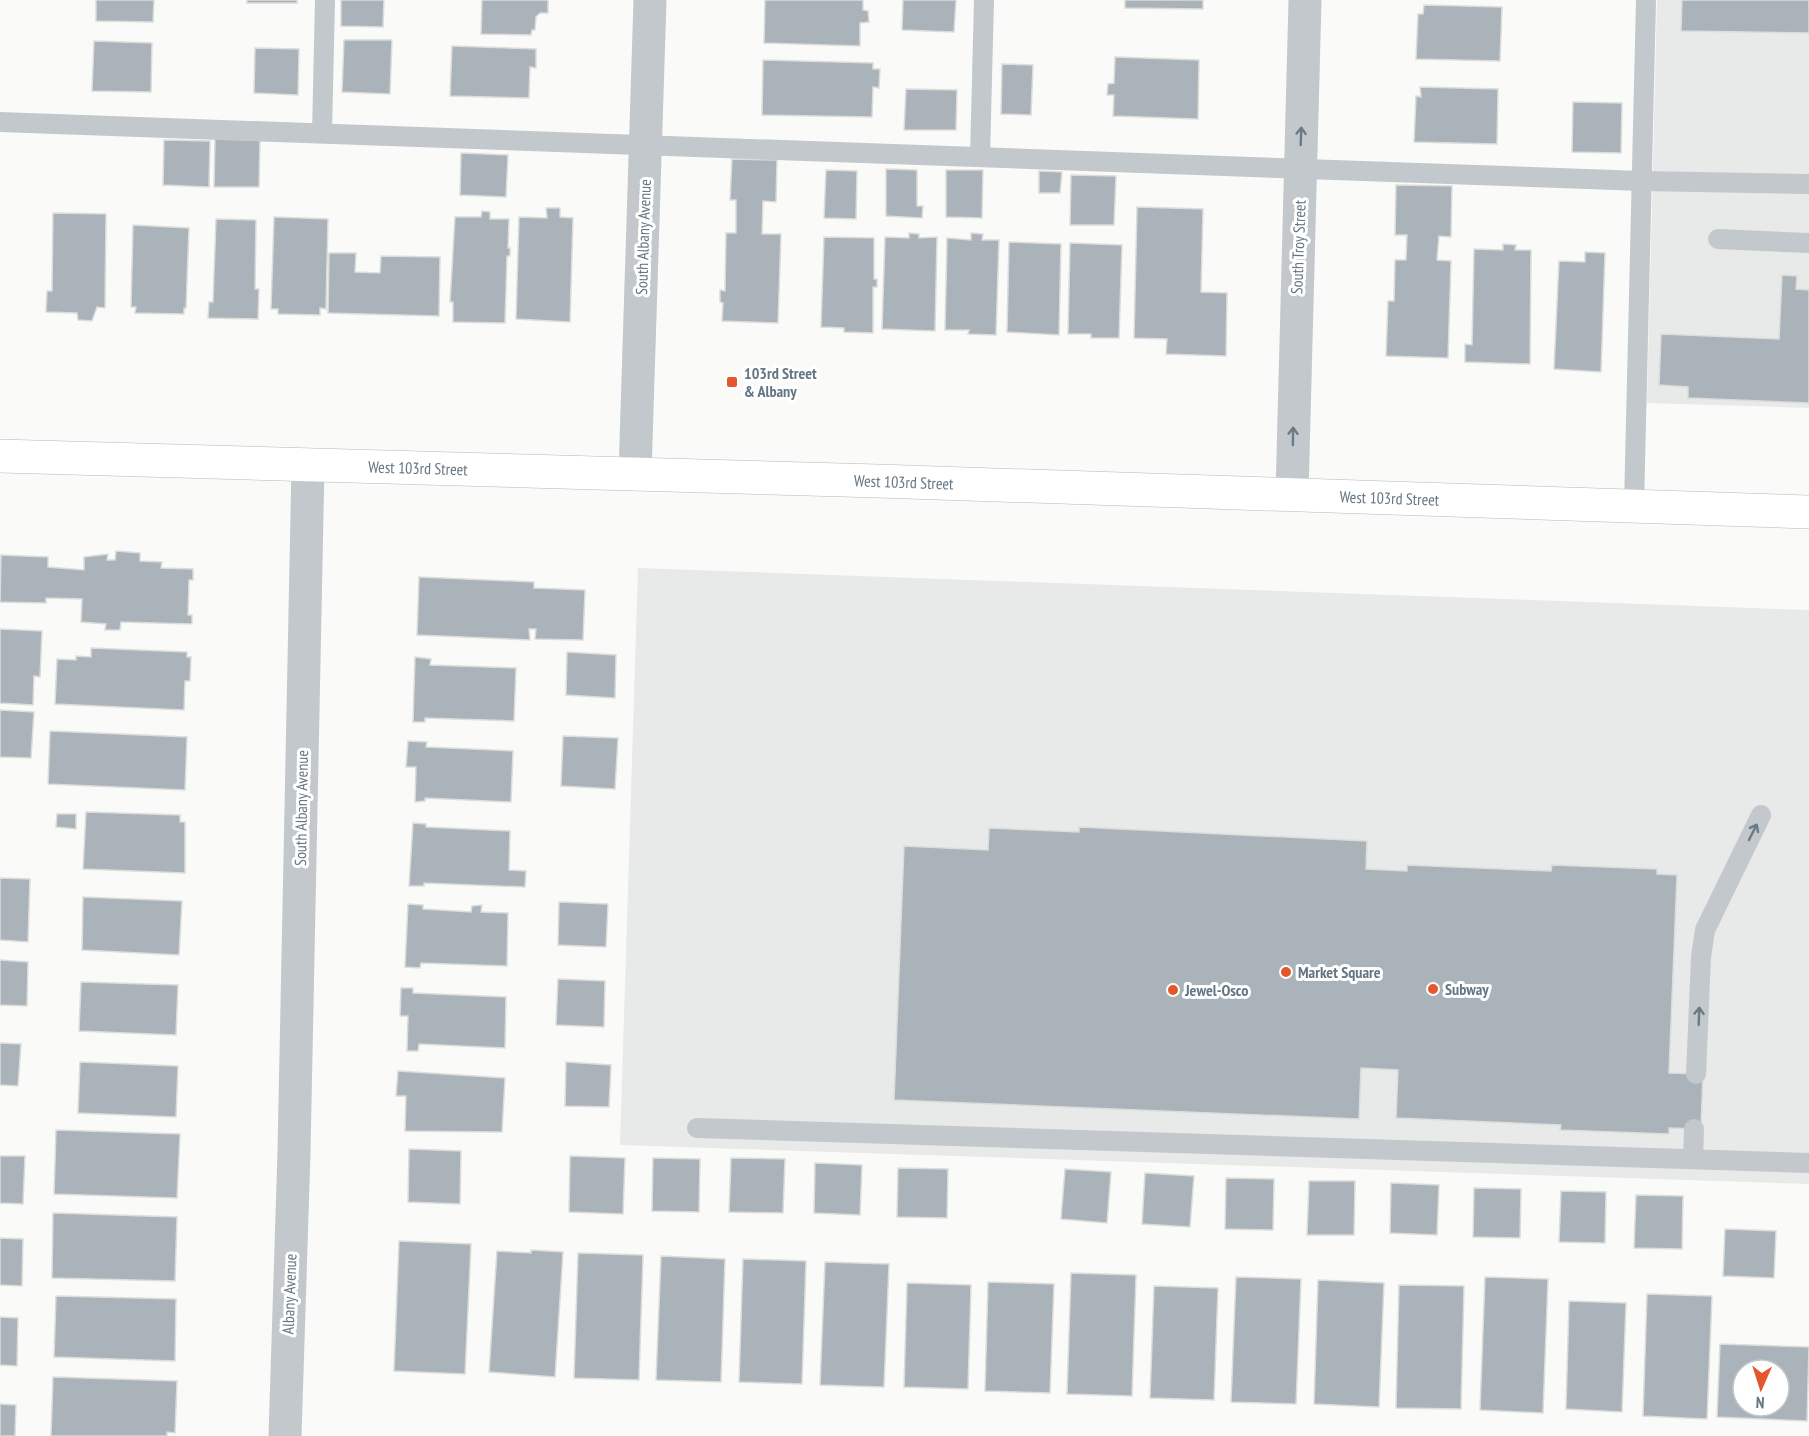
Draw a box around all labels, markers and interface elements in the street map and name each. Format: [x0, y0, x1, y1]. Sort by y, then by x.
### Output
one-way arrow [1296, 127, 1307, 147]
street label: South Albany Avenue [631, 179, 655, 295]
street label: South Troy Street [1286, 199, 1310, 294]
place label: 103rd Street & Albany [744, 363, 817, 401]
marker: 103rd Street & Albany [725, 375, 739, 389]
one-way arrow [1287, 426, 1299, 446]
street label: West 103rd Street [368, 456, 468, 479]
street label: West 103rd Street [854, 470, 954, 494]
street label: West 103rd Street [1339, 486, 1440, 510]
street label: South Albany Avenue [290, 750, 312, 866]
one-way arrow [1747, 823, 1759, 841]
place label: Market Square [1298, 962, 1381, 982]
marker: Market Square [1279, 965, 1293, 979]
place label: Subway [1445, 979, 1489, 999]
place label: Jewel-Osco [1184, 980, 1248, 1000]
marker: Subway [1426, 982, 1440, 996]
marker: Jewel-Osco [1166, 983, 1180, 997]
one-way arrow [1693, 1006, 1704, 1026]
street label: Albany Avenue [278, 1253, 300, 1335]
north arrow [1731, 1358, 1791, 1418]
text: N [1755, 1393, 1765, 1413]

